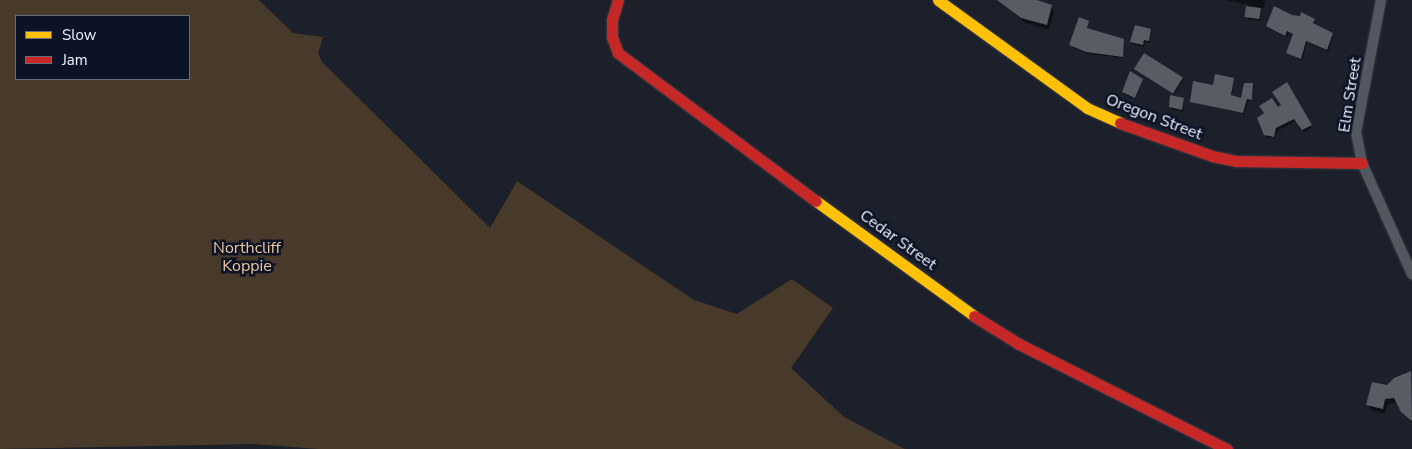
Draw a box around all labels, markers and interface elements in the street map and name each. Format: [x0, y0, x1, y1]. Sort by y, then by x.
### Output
legend [15, 15, 190, 80]
text: Slow [62, 25, 96, 45]
text: Jam [62, 50, 88, 70]
street label: Elm Street [1335, 56, 1365, 134]
street label: Oregon Street [1103, 90, 1205, 144]
street label: Cedar Street [856, 206, 940, 274]
park label: Northcliff Koppie [213, 238, 281, 276]

